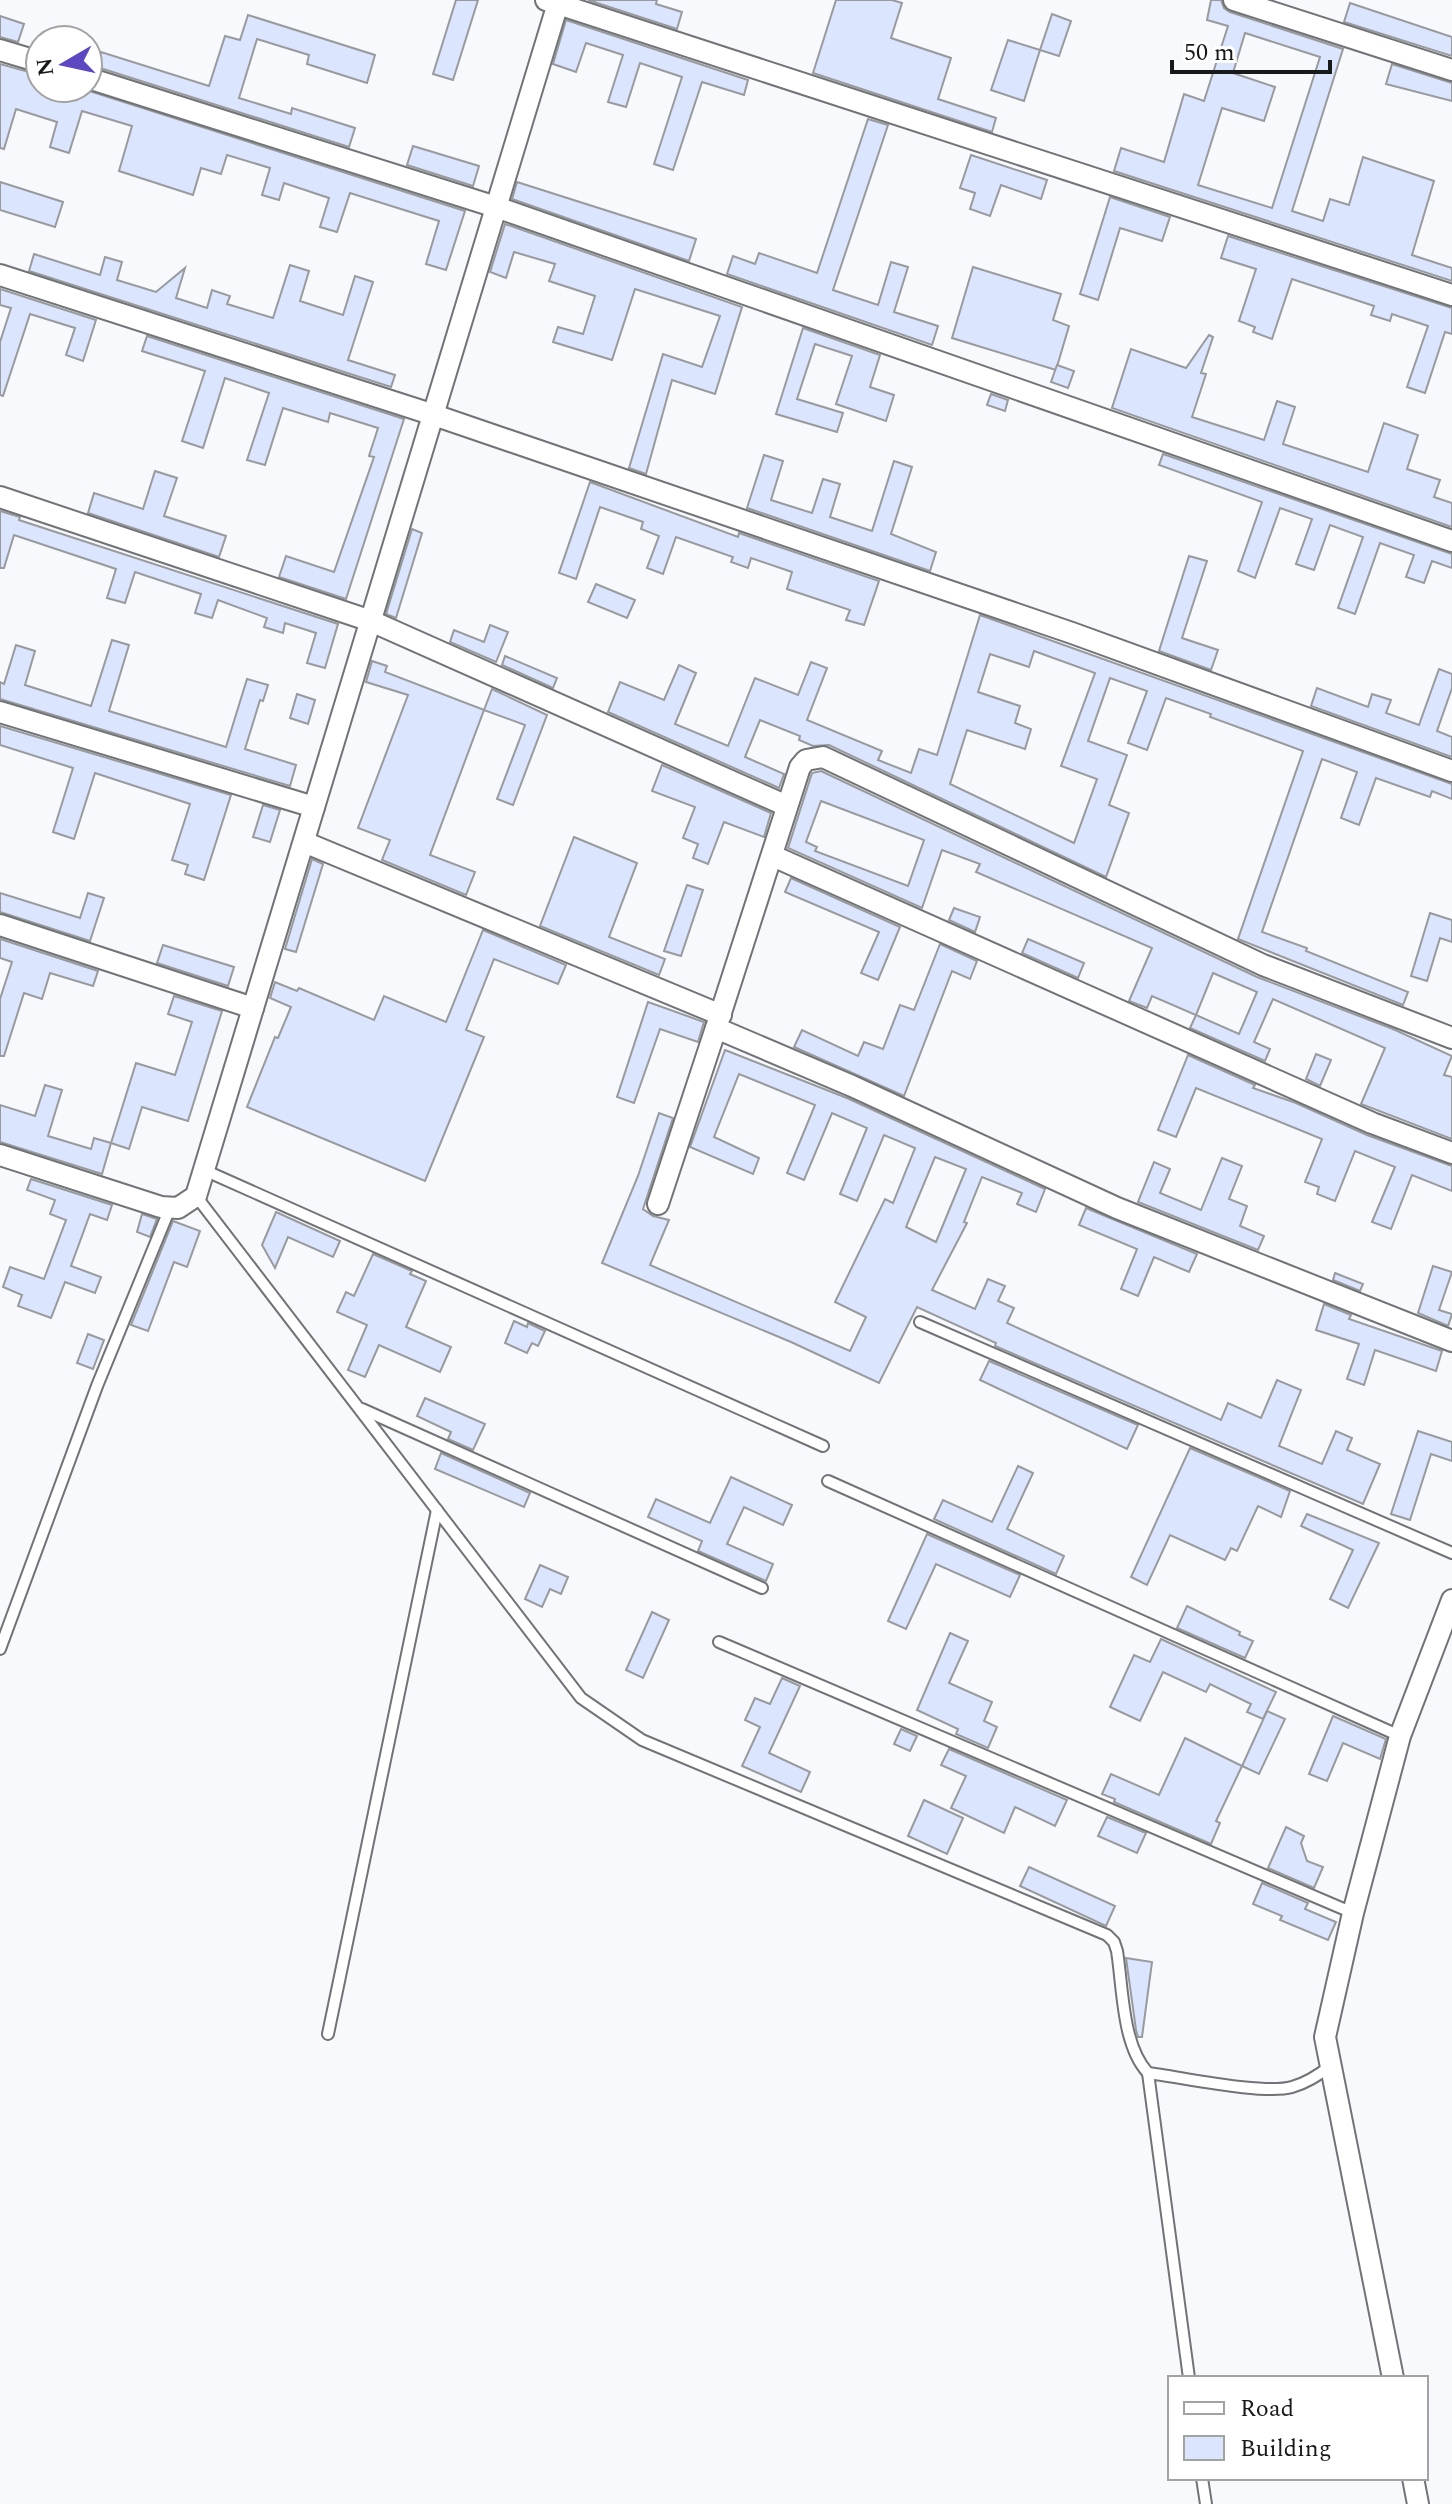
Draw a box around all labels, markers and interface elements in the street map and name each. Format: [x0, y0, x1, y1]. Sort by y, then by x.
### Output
north arrow [24, 24, 104, 104]
scale bar [1172, 24, 1330, 74]
text: 50 m [1184, 35, 1235, 71]
text: N [28, 55, 63, 78]
legend [1168, 2376, 1428, 2480]
text: Road [1240, 2391, 1294, 2427]
text: Building [1240, 2431, 1332, 2467]

